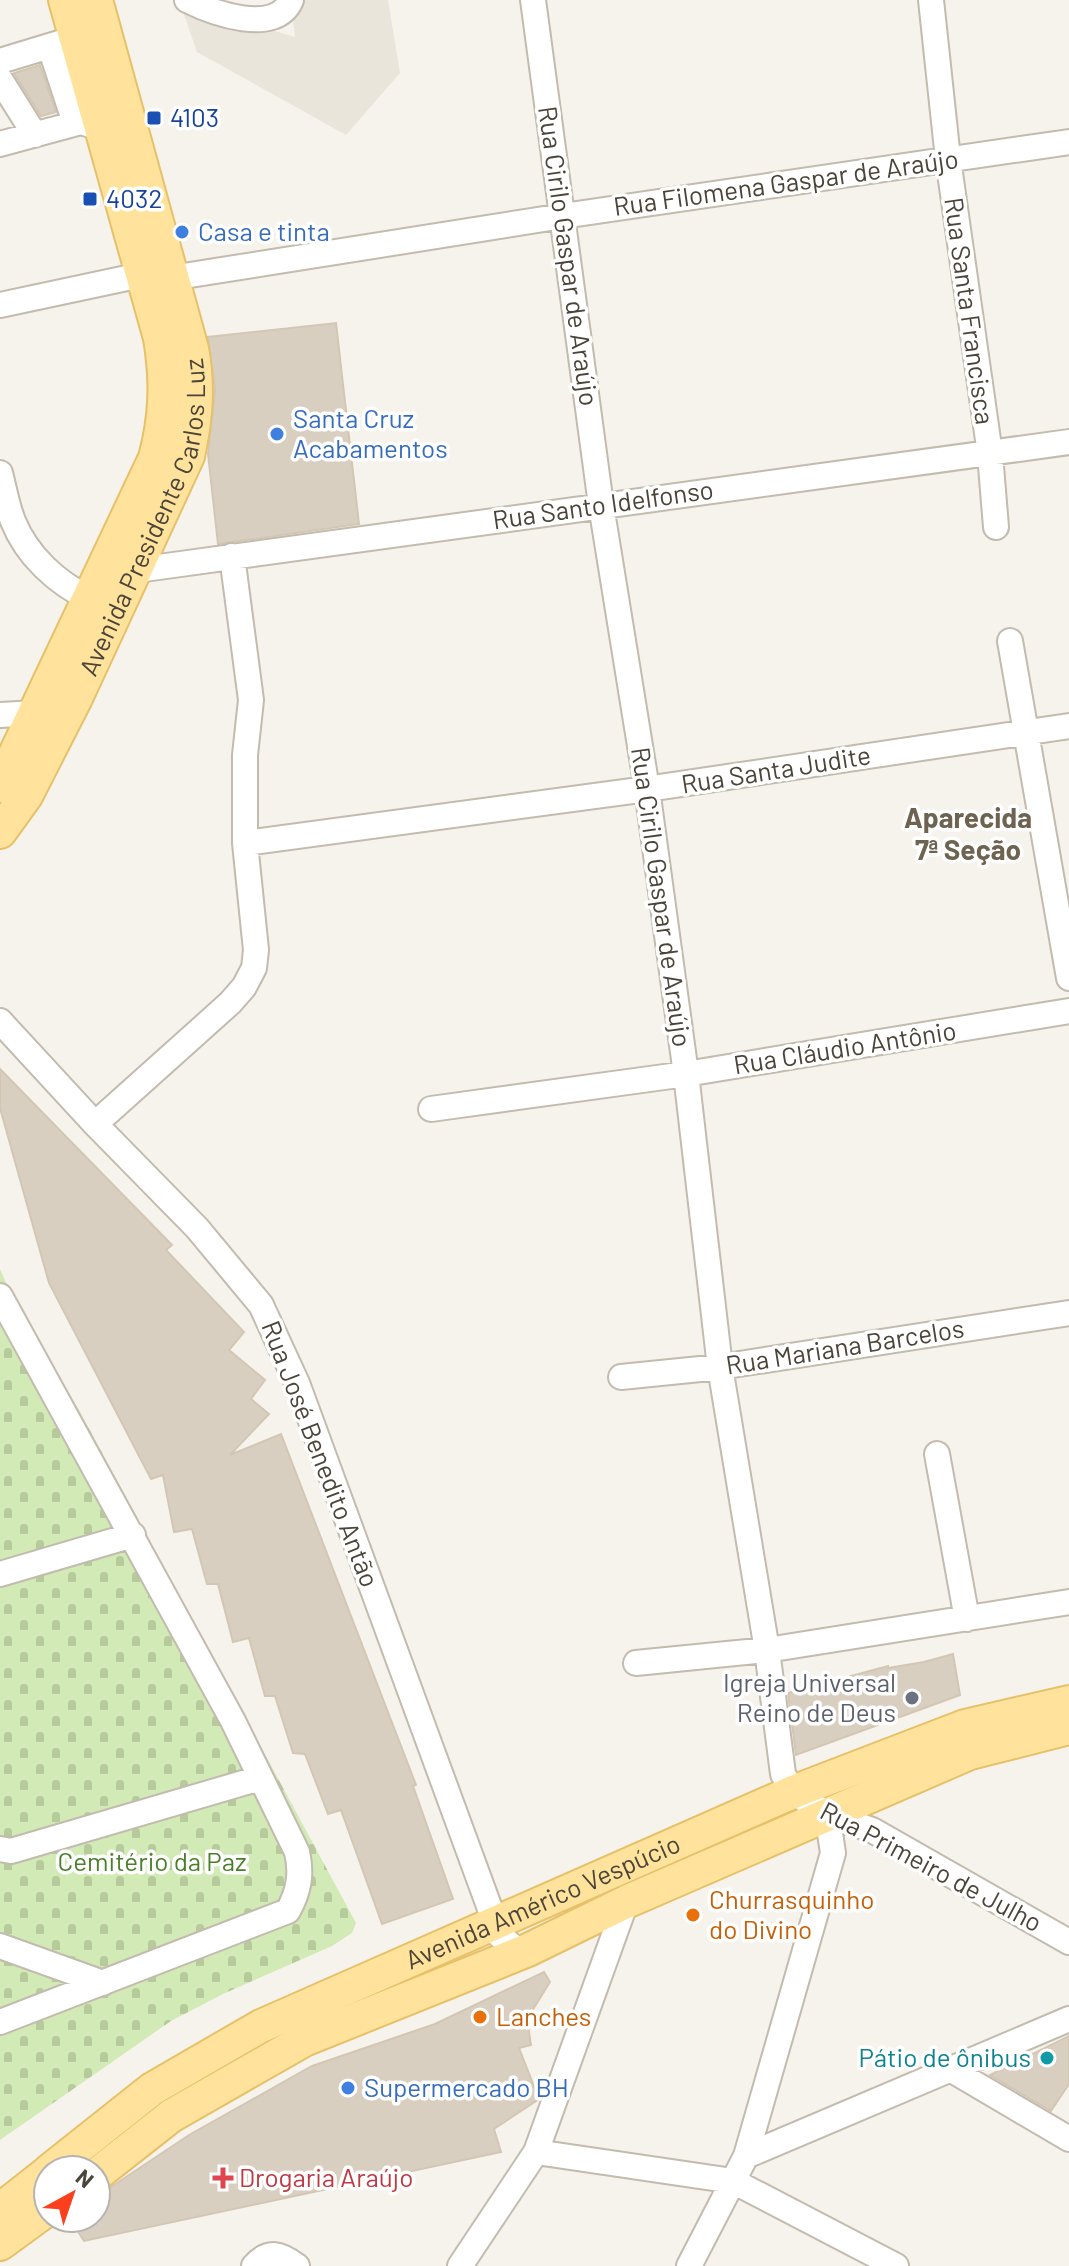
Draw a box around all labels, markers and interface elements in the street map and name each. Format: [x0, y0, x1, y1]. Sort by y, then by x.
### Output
place label: 4103 [170, 101, 219, 132]
street label: Rua Cirilo Gaspar de Araújo [533, 104, 606, 408]
marker: 4103 [145, 109, 163, 127]
street label: Rua Filomena Gaspar de Araújo [611, 142, 960, 221]
place label: 4032 [106, 182, 162, 213]
marker: 4032 [81, 190, 99, 208]
street label: Rua Santa Francisca [939, 195, 1002, 426]
place label: Casa e tinta [198, 215, 330, 246]
marker: Casa e tinta [173, 223, 191, 241]
street label: Avenida Presidente Carlos Luz [72, 357, 210, 680]
place label: Santa Cruz Acabamentos [293, 402, 448, 463]
marker: Santa Cruz Acabamentos [268, 425, 286, 443]
street label: Rua Santo Idelfonso [490, 473, 715, 534]
street label: Rua Santa Judite [679, 738, 873, 799]
street label: Rua Cirilo Gaspar de Araújo [626, 745, 699, 1049]
district label: Aparecida 7ª Seção [904, 800, 1032, 866]
street label: Rua Cláudio Antônio [731, 1014, 958, 1079]
street label: Rua Mariana Barcelos [723, 1311, 966, 1380]
street label: Rua José Benedito Antão [256, 1316, 387, 1591]
place label: Igreja Universal Reino de Deus [723, 1666, 896, 1727]
marker: Igreja Universal Reino de Deus [903, 1689, 921, 1707]
street label: Rua Primeiro de Julho [816, 1794, 1048, 1937]
street label: Avenida Américo Vespúcio [400, 1827, 684, 1975]
park label: Cemitério da Paz [58, 1845, 247, 1876]
place label: Churrasquinho do Divino [709, 1883, 874, 1944]
marker: Churrasquinho do Divino [684, 1906, 702, 1924]
place label: Lanches [496, 2000, 591, 2031]
marker: Lanches [471, 2008, 489, 2026]
place label: Pátio de ônibus [858, 2041, 1031, 2072]
marker: Pátio de ônibus [1038, 2049, 1056, 2067]
place label: Supermercado BH [364, 2071, 569, 2102]
marker: Supermercado BH [339, 2079, 357, 2097]
north arrow [32, 2154, 112, 2234]
place label: Drogaria Araújo [239, 2161, 413, 2192]
text: N [72, 2163, 99, 2193]
marker: Drogaria Araújo [214, 2169, 232, 2187]

